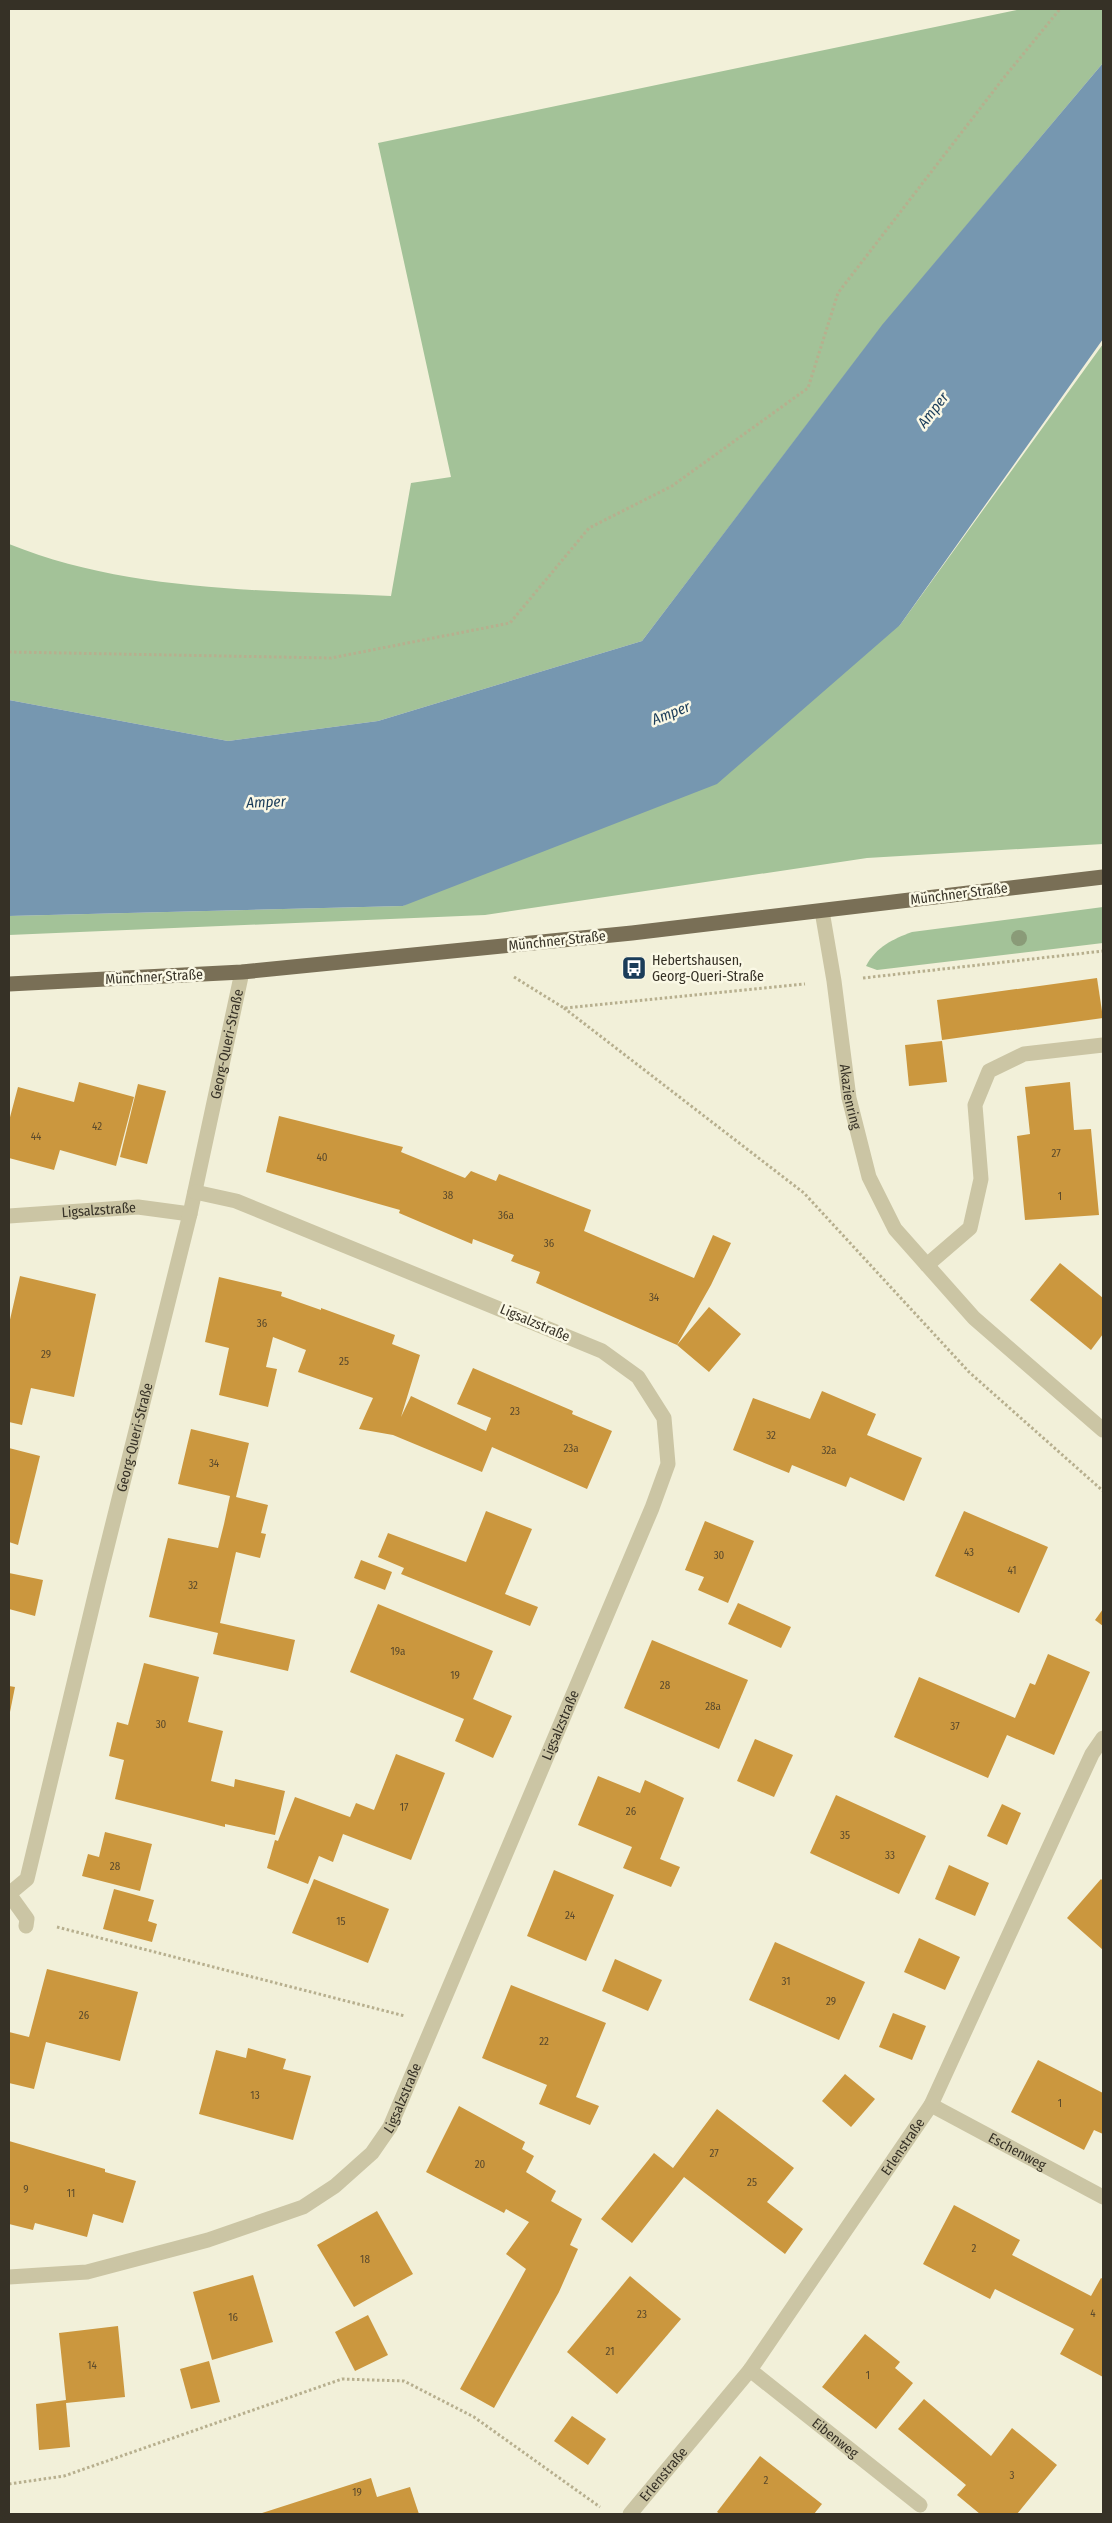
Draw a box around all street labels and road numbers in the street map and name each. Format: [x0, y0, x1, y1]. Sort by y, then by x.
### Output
street label: Münchner Straße [909, 880, 1009, 908]
street label: Münchner Straße [508, 927, 607, 955]
street label: Münchner Straße [105, 966, 203, 988]
street label: Georg-Queri-Straße [206, 987, 247, 1101]
street label: Akazienring [836, 1063, 865, 1132]
street label: Ligsalzstraße [61, 1199, 137, 1221]
street label: Ligsalzstraße [497, 1301, 573, 1345]
street label: Georg-Queri-Straße [113, 1381, 156, 1494]
street label: Ligsalzstraße [538, 1687, 583, 1763]
street label: Ligsalzstraße [380, 2060, 425, 2136]
street label: Erlenstraße [877, 2115, 928, 2178]
street label: Eschenweg [986, 2129, 1050, 2174]
street label: Eibenweg [809, 2414, 862, 2462]
street label: Erlenstraße [636, 2443, 691, 2505]

